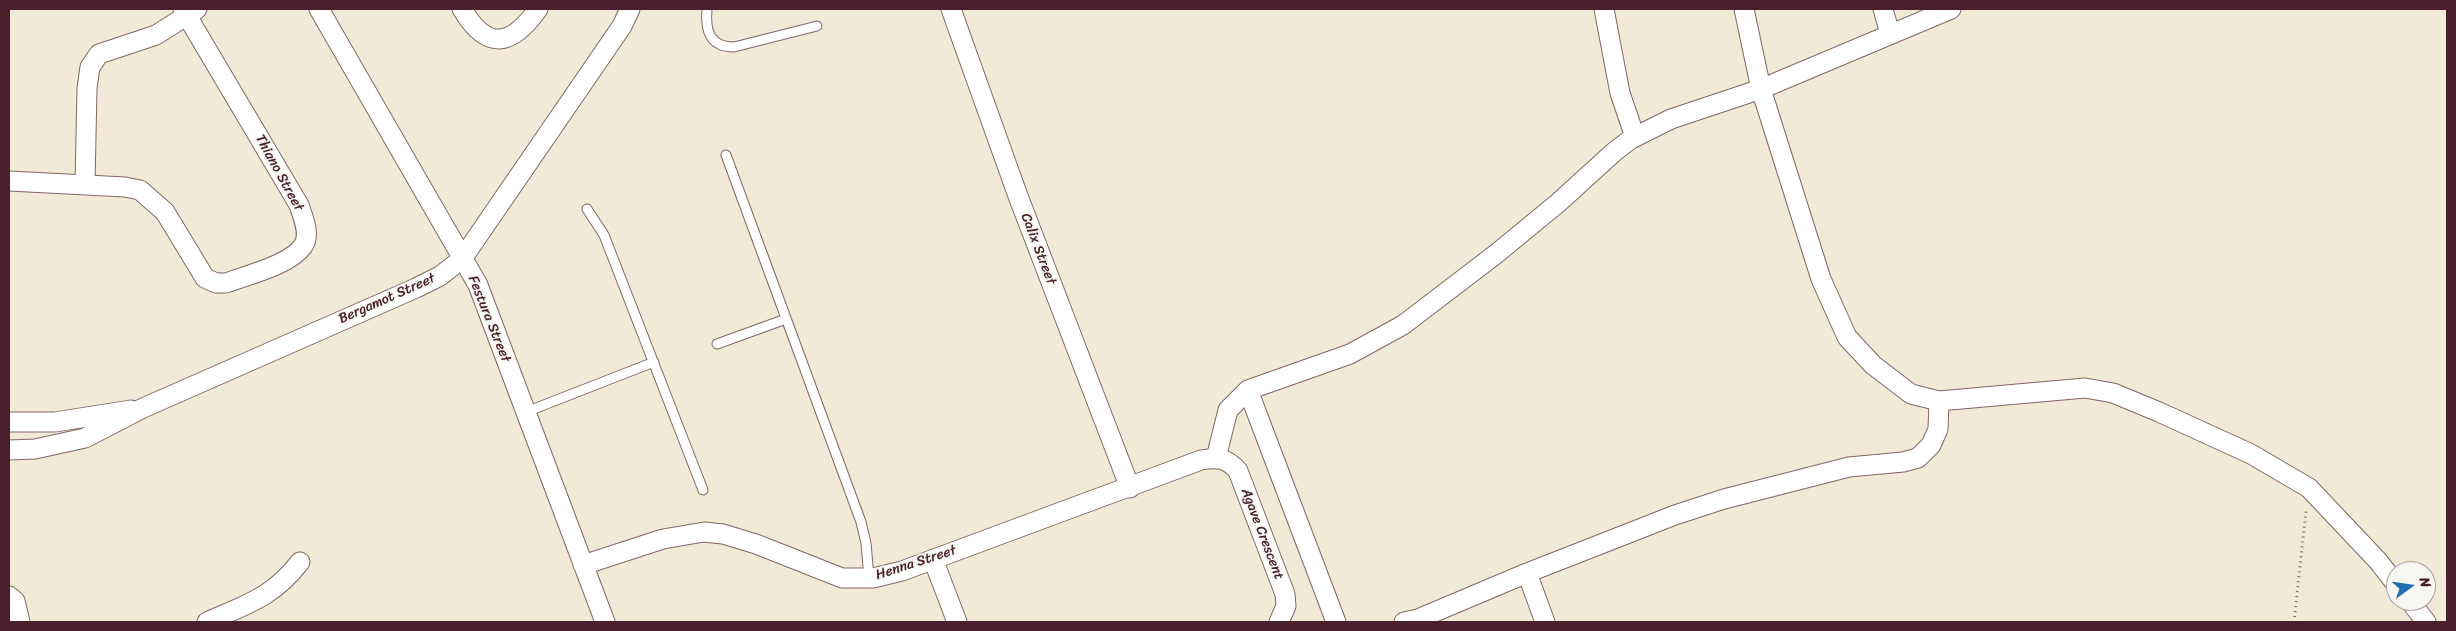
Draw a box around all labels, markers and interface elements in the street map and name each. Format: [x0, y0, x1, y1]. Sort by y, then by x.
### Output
street label: Thiano Street [251, 132, 307, 214]
street label: Calix Street [1017, 211, 1059, 287]
street label: Bergamot Street [336, 270, 438, 328]
street label: Festura Street [464, 273, 514, 365]
street label: Agave Crescent [1237, 486, 1287, 582]
street label: Henna Street [874, 542, 958, 584]
north arrow [2386, 561, 2436, 611]
text: N [2412, 575, 2438, 590]

